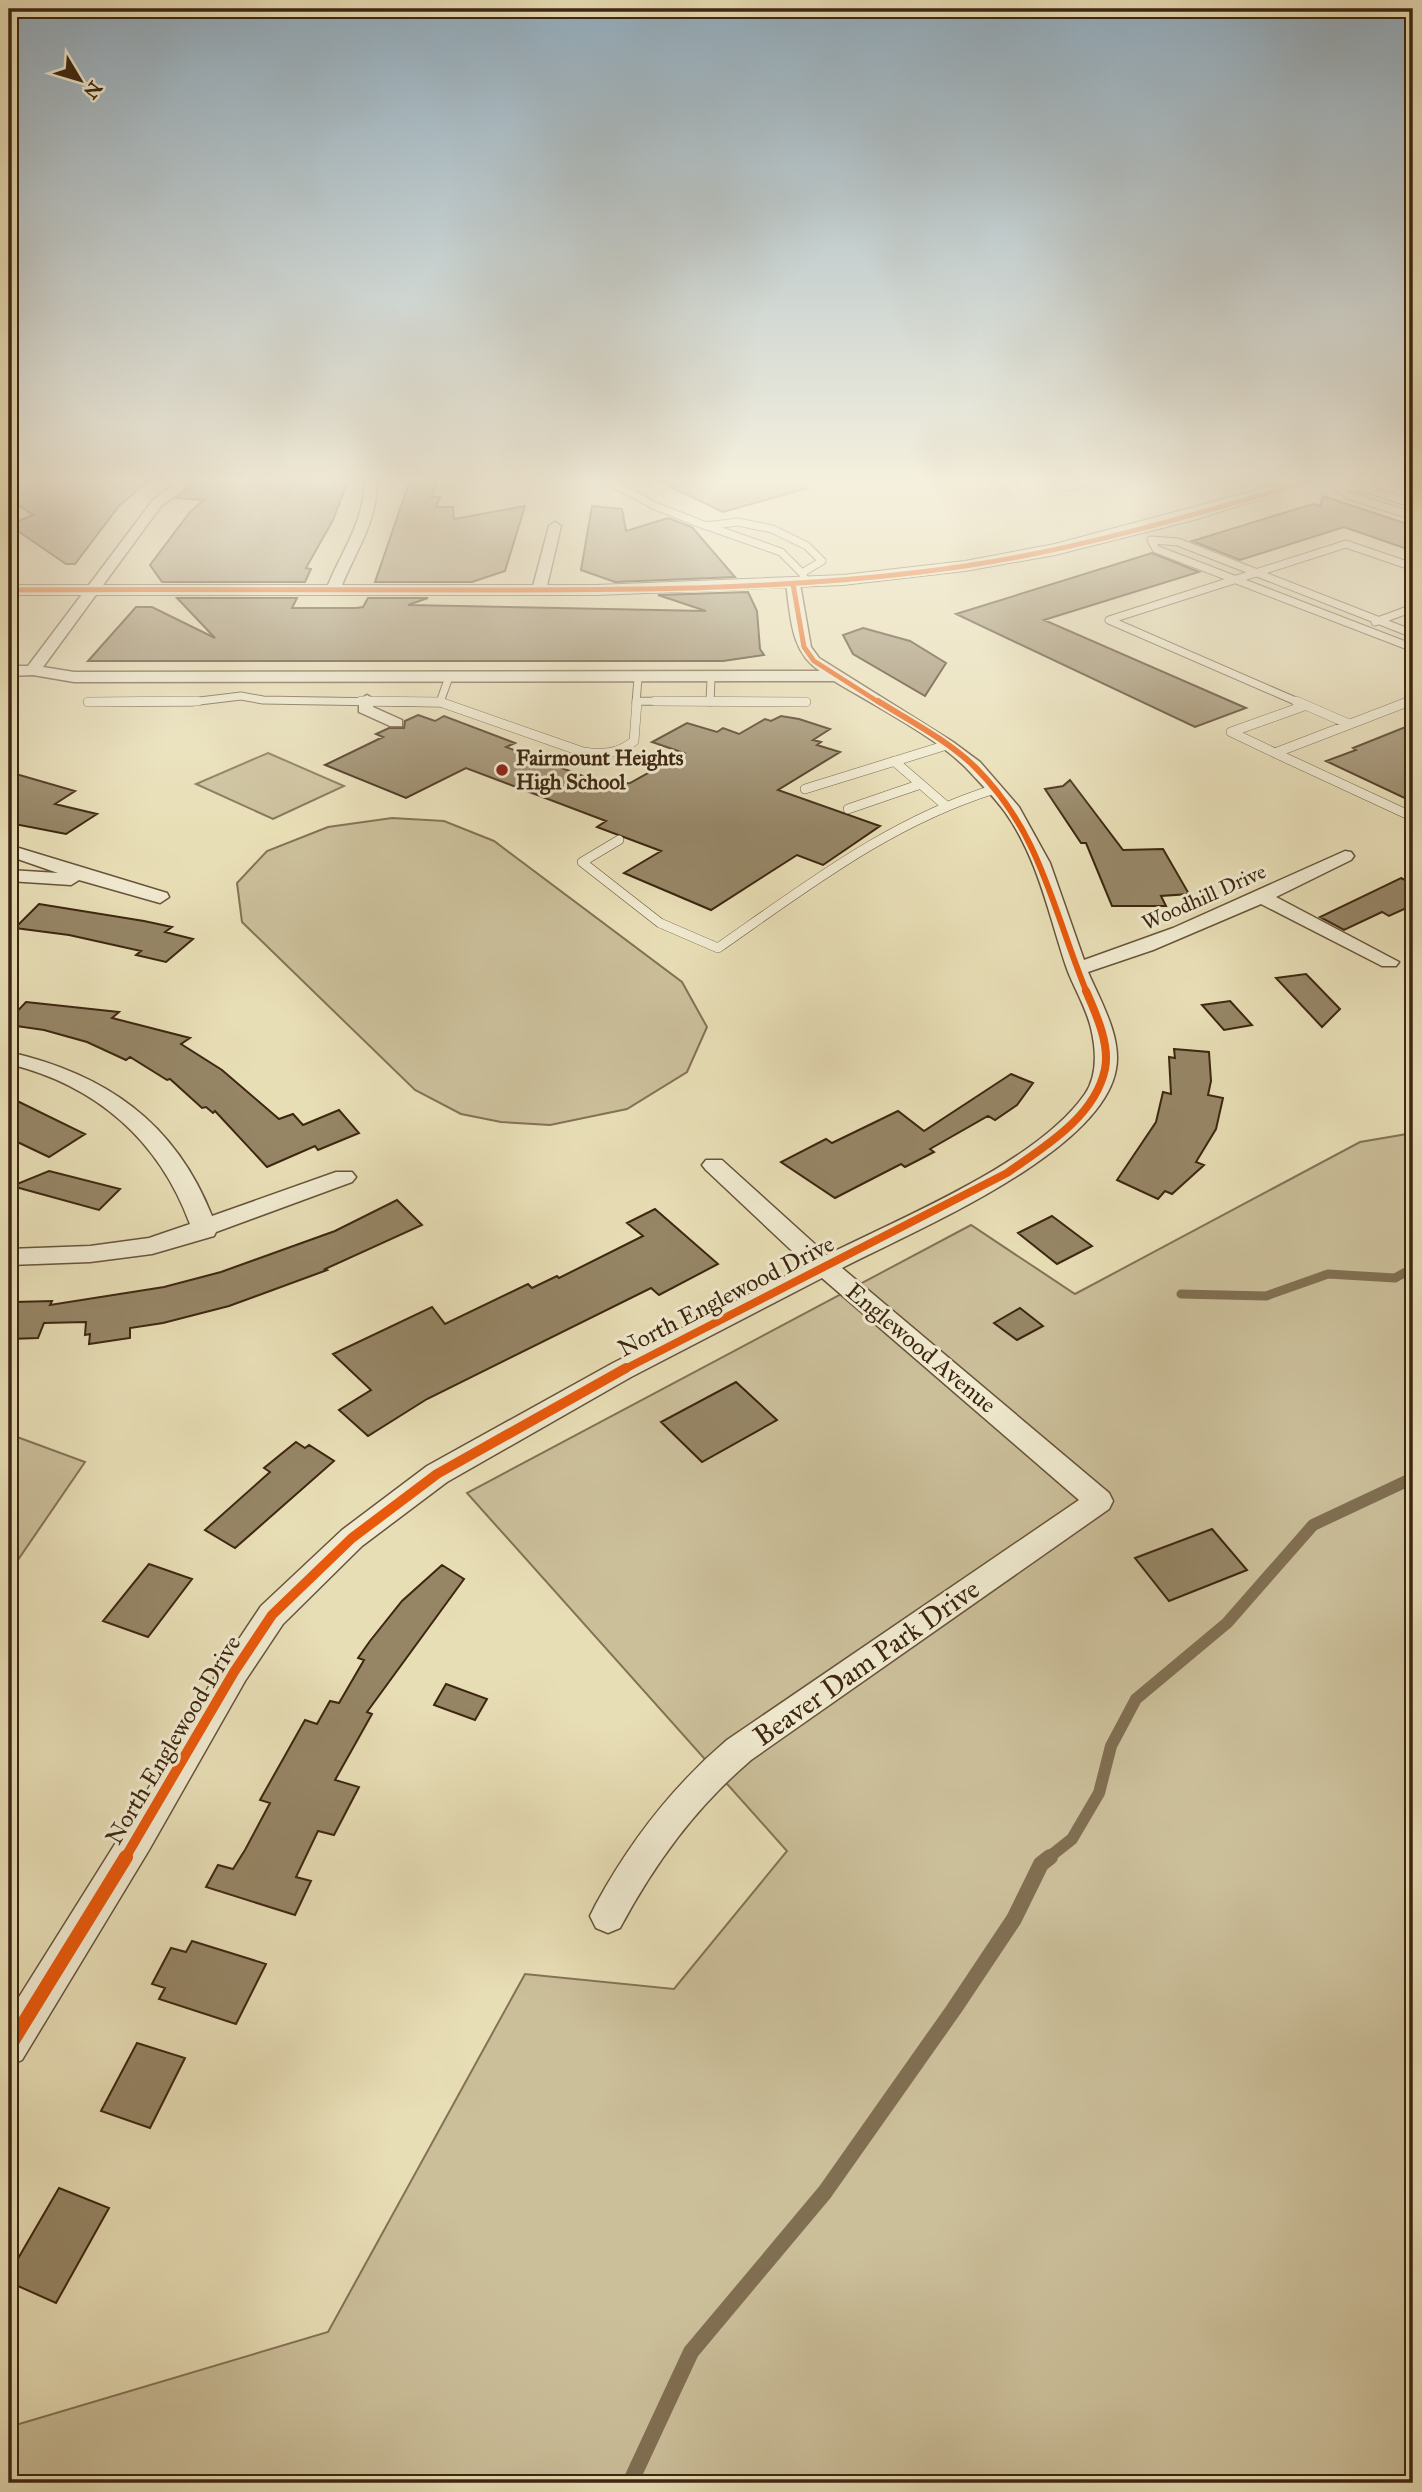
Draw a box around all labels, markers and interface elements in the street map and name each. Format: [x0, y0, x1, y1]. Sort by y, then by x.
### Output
north arrow [46, 46, 116, 116]
text: N [79, 77, 107, 104]
place label: Fairmount Heights High School [516, 745, 684, 795]
marker: Fairmount Heights High School [494, 762, 510, 778]
street label: Woodhill Drive [1138, 858, 1270, 936]
street label: North Englewood Drive [613, 1228, 839, 1364]
street label: Englewood Avenue [840, 1276, 1002, 1420]
street label: Beaver Dam Park Drive [747, 1571, 986, 1754]
street label: North Englewood Drive [99, 1630, 247, 1850]

